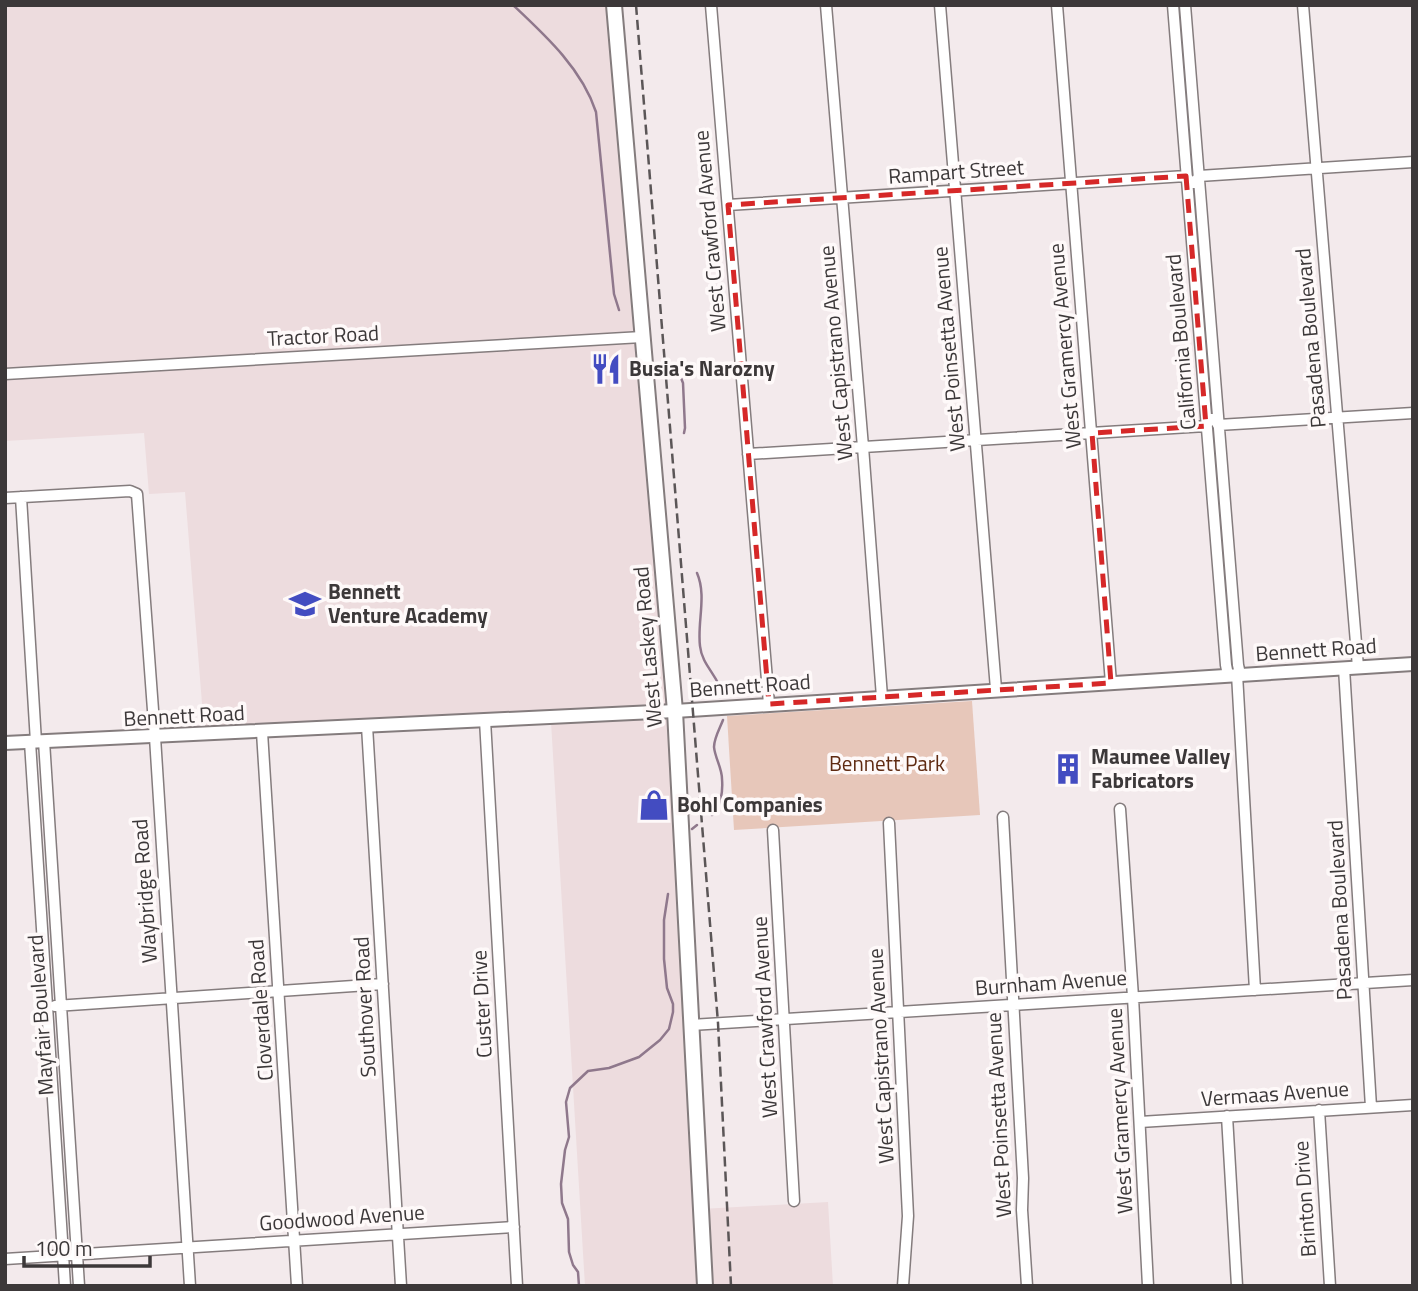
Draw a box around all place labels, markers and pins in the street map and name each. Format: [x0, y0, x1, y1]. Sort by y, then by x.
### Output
restaurant icon: Busia's Narozny [589, 352, 623, 386]
place label: Busia's Narozny [629, 352, 775, 384]
place label: Bennett Venture Academy [328, 575, 488, 631]
school or university icon: Bennett Venture Academy [288, 587, 322, 621]
place label: Maumee Valley Fabricators [1091, 740, 1231, 796]
building icon: Maumee Valley Fabricators [1051, 752, 1085, 786]
shop icon: Bohl Companies [637, 788, 671, 822]
place label: Bohl Companies [677, 788, 823, 820]

